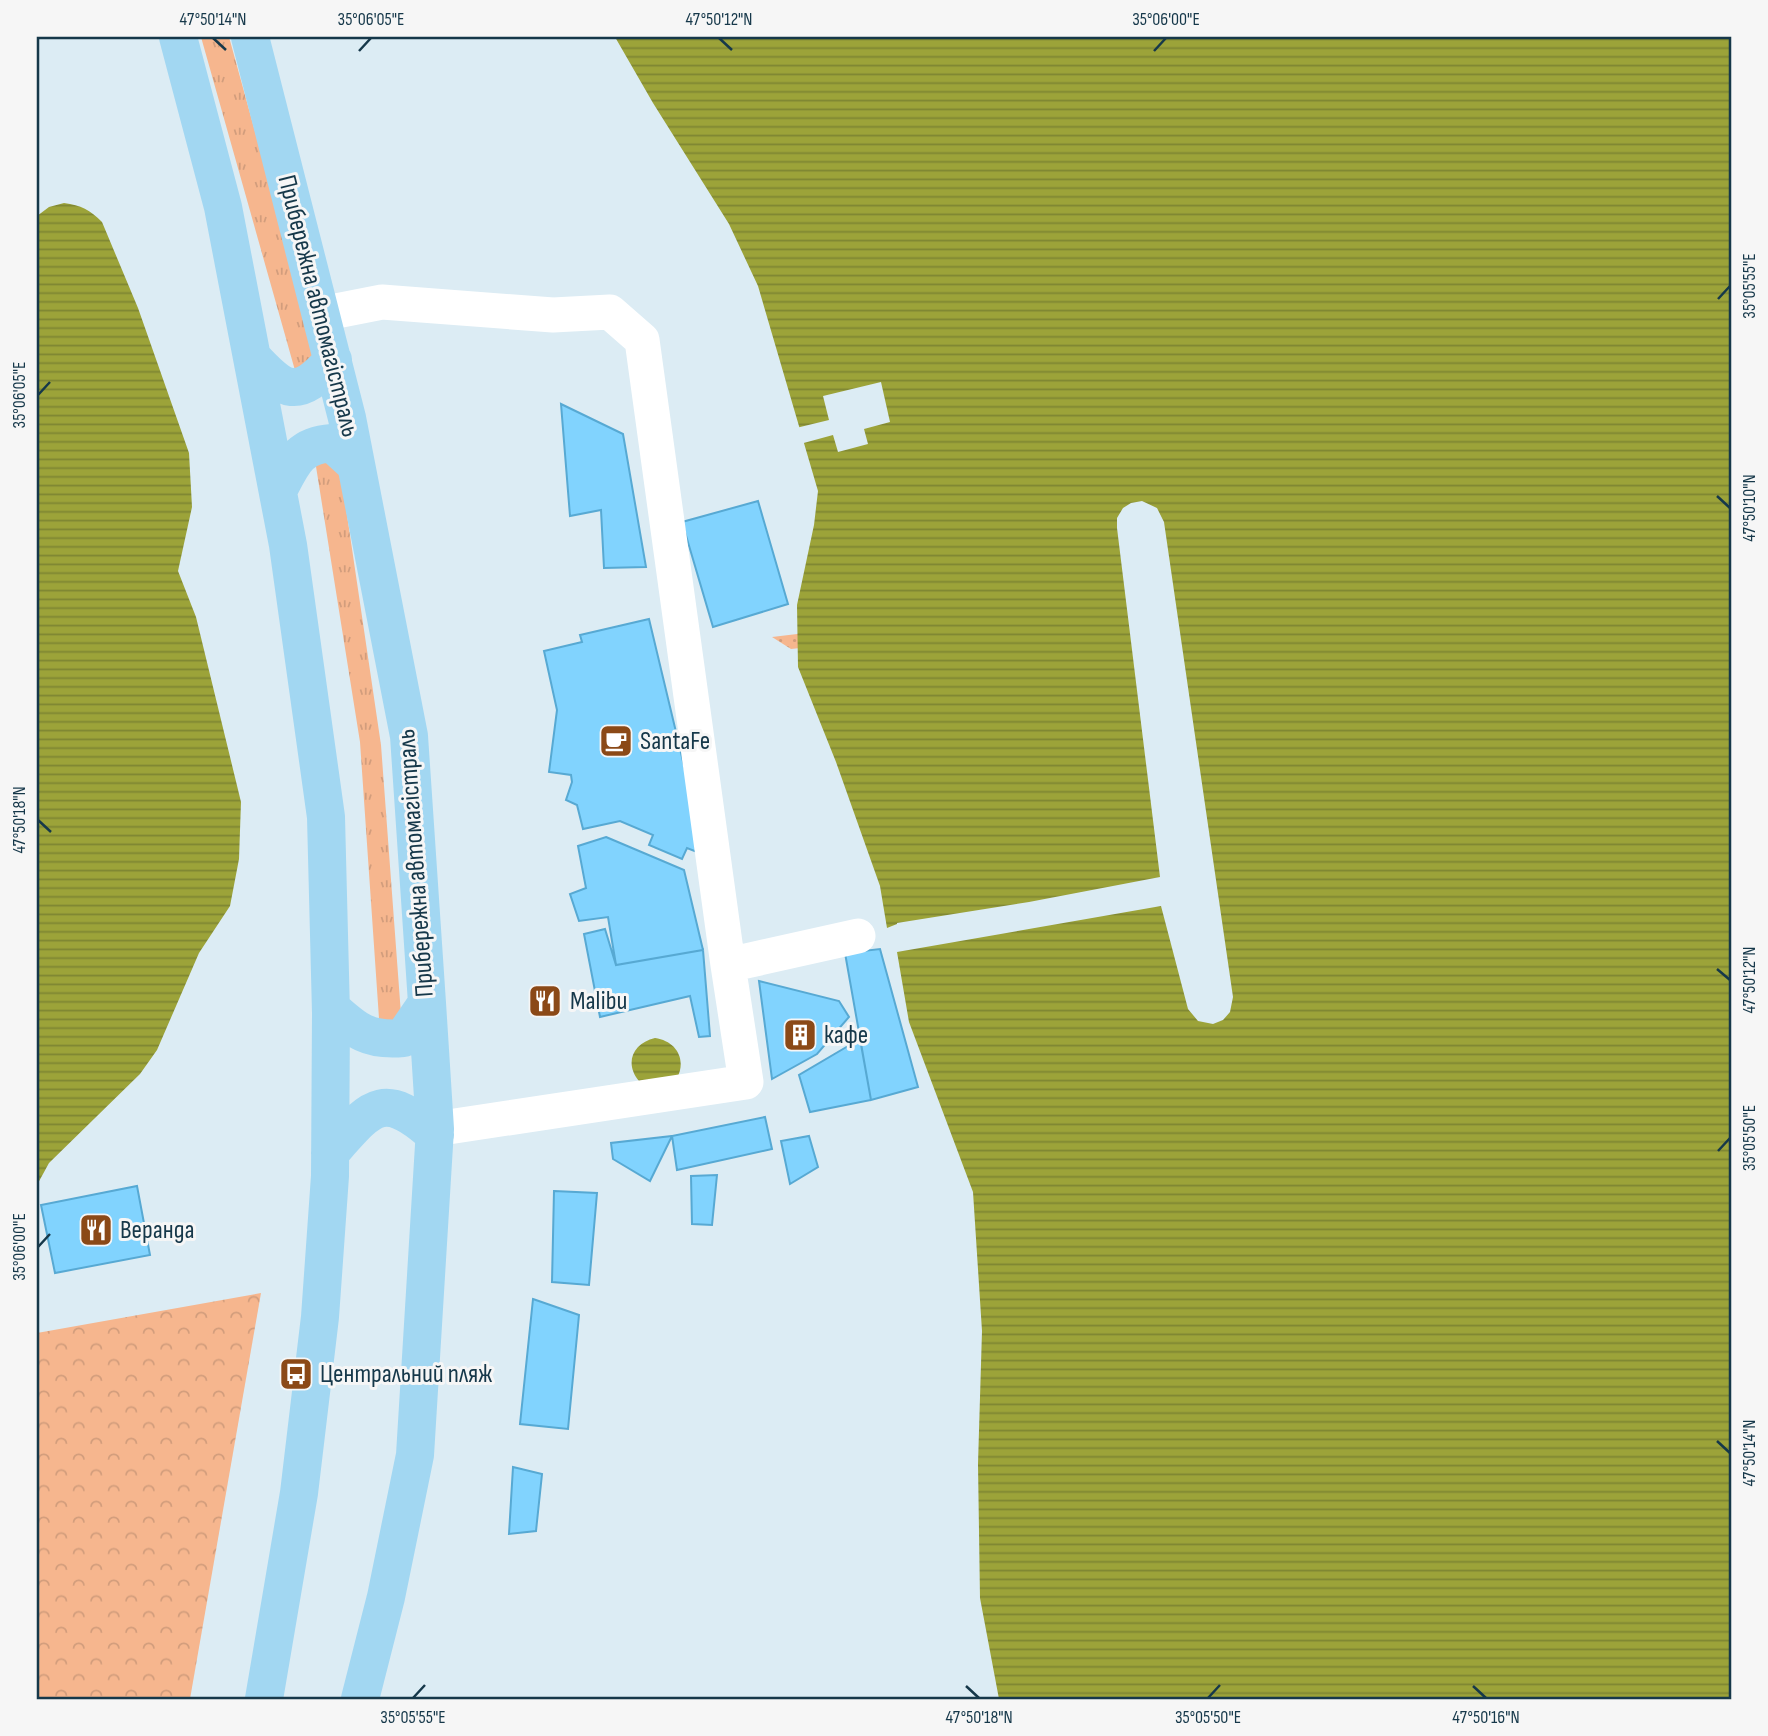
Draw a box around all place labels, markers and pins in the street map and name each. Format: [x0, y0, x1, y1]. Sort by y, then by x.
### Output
cafe icon: SantaFe [597, 722, 635, 760]
place label: SantaFe [640, 726, 710, 757]
restaurant icon: Malibu [526, 982, 564, 1020]
place label: Malibu [570, 986, 627, 1017]
building icon: кафе [781, 1016, 819, 1054]
place label: кафе [824, 1020, 868, 1051]
restaurant icon: Веранда [77, 1211, 115, 1249]
place label: Веранда [120, 1215, 194, 1246]
bus stop icon: Центральний пляж [277, 1355, 315, 1393]
place label: Центральний пляж [320, 1359, 492, 1390]

